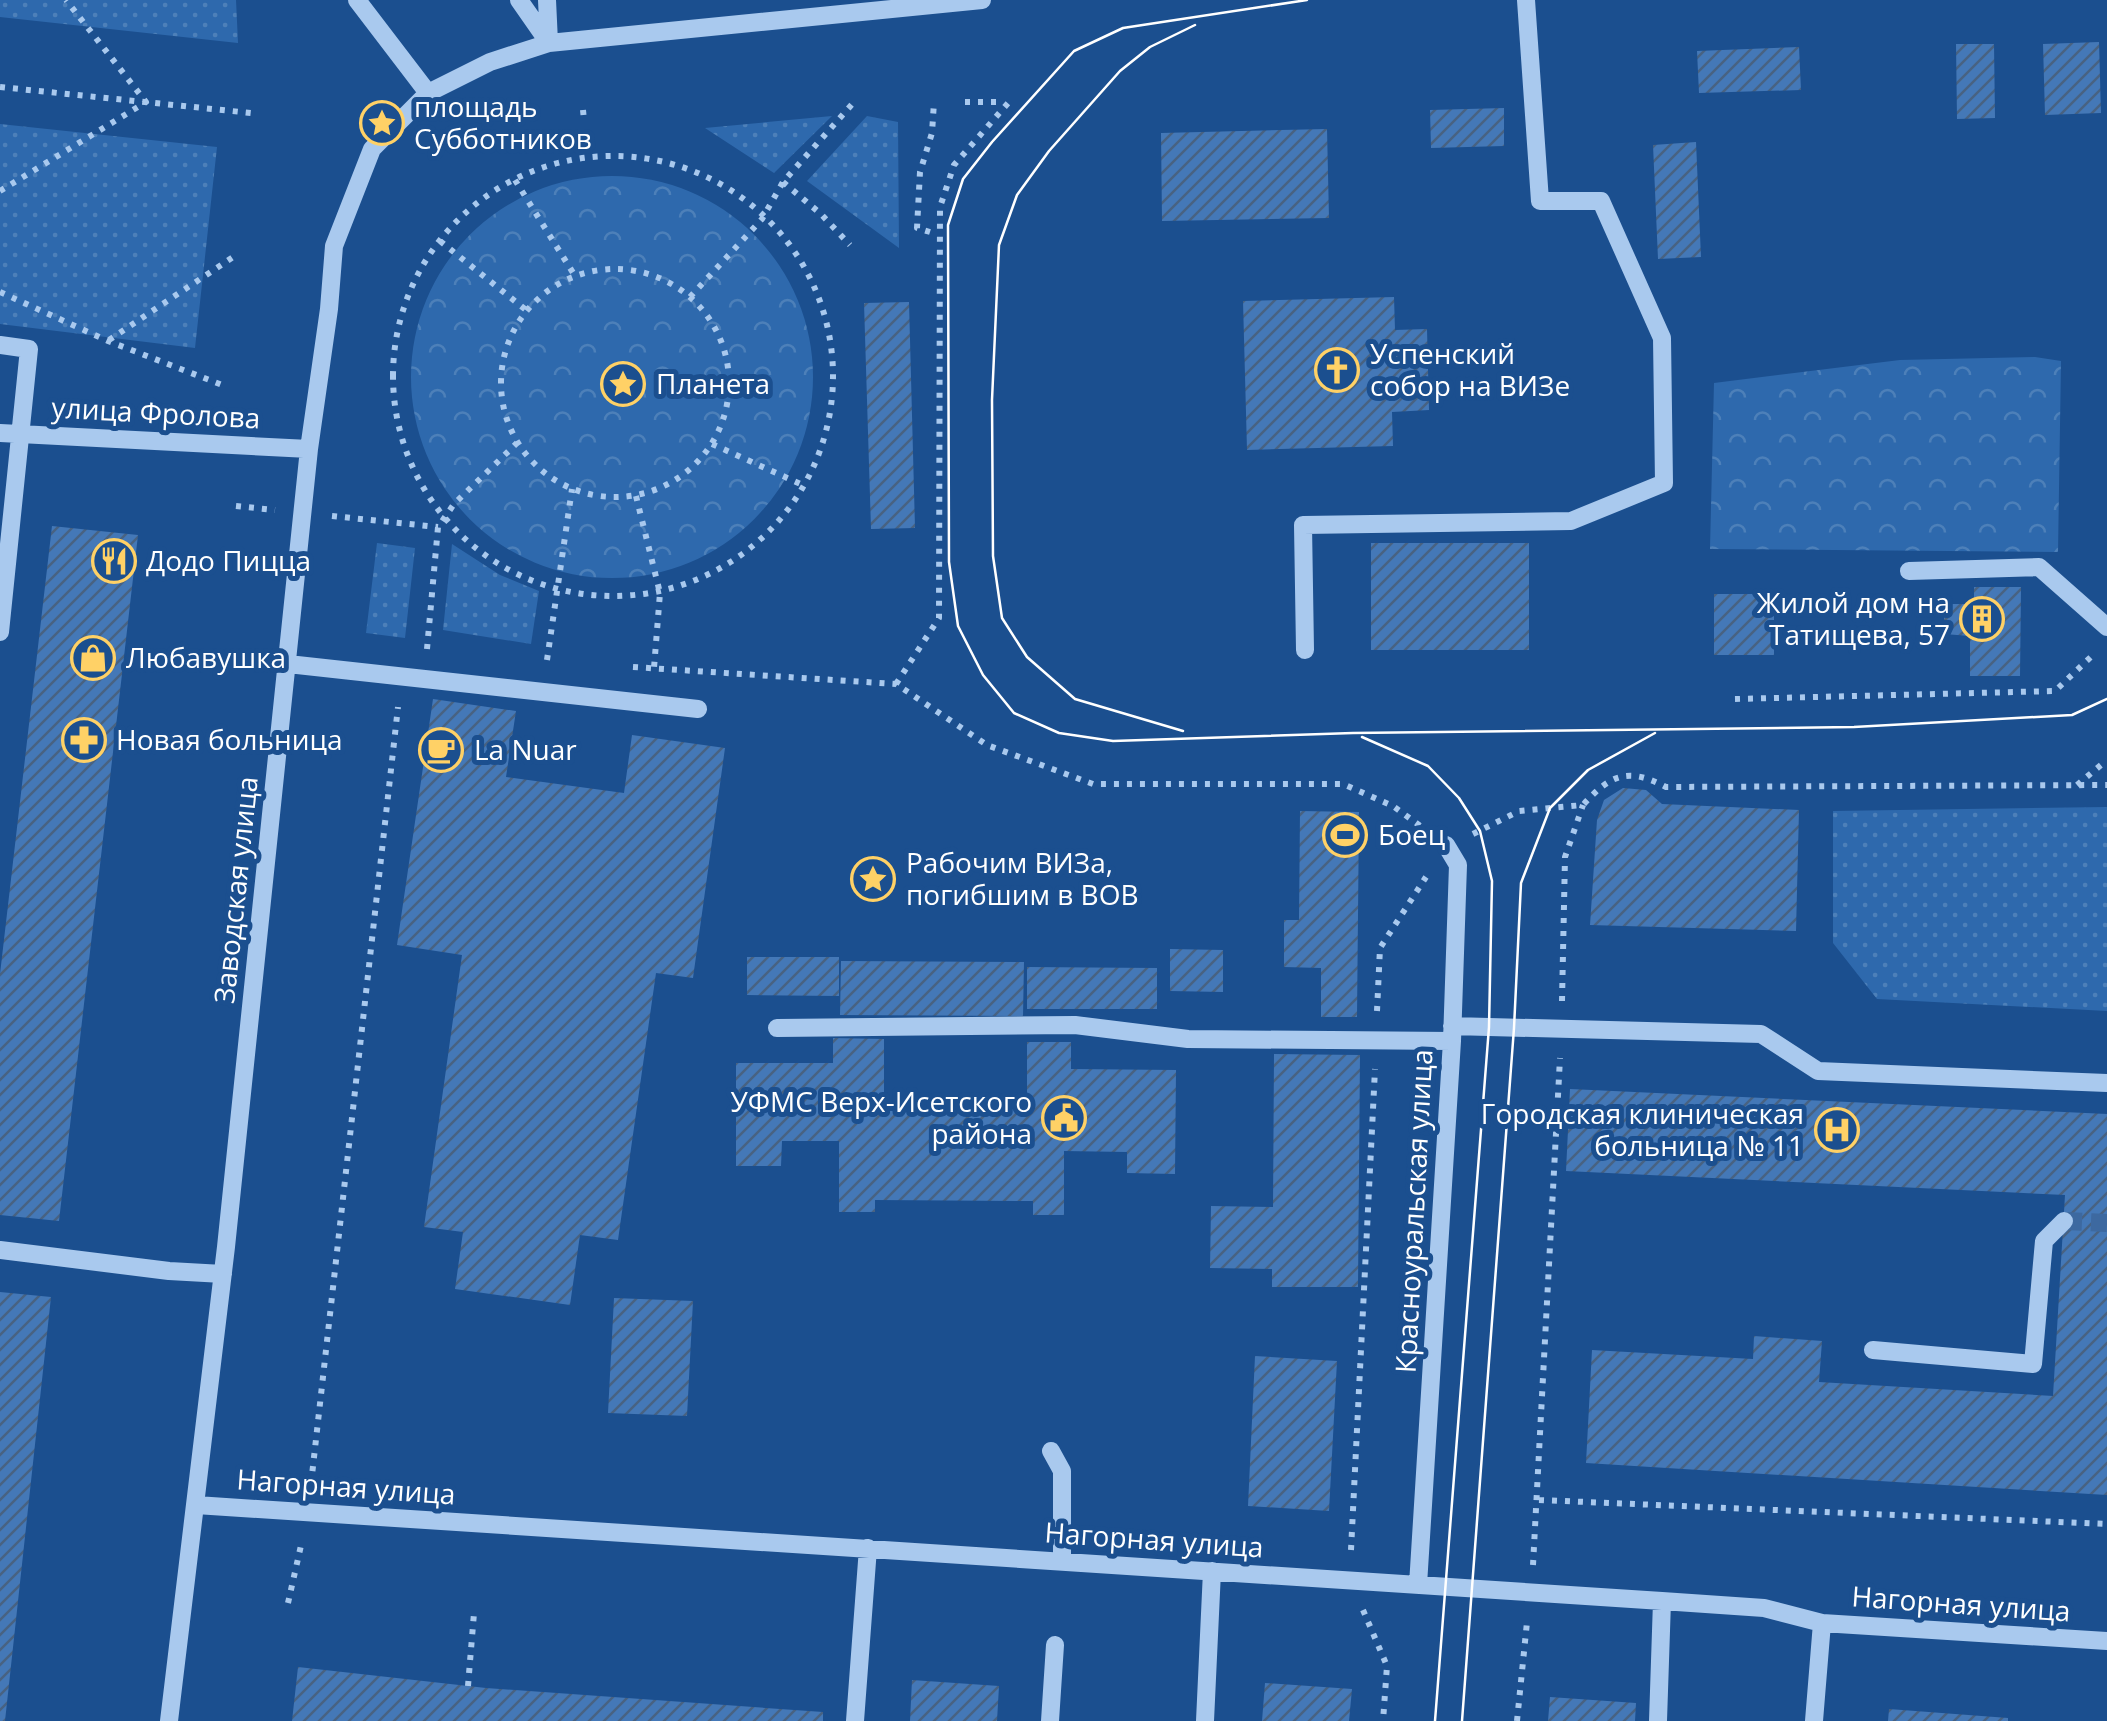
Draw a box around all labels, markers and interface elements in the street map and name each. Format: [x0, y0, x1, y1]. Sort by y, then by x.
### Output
place label: площадь Субботников [414, 87, 592, 157]
place icon: площадь Субботников [359, 100, 405, 146]
place label: Успенский собор на ВИЗе [1370, 334, 1570, 404]
church icon: Успенский собор на ВИЗе [1314, 347, 1360, 393]
place icon: Планета [600, 361, 646, 407]
place label: Планета [656, 364, 770, 402]
street label: улица Фролова [51, 388, 261, 436]
restaurant icon: Додо Пицца [91, 538, 137, 584]
place label: Додо Пицца [146, 541, 311, 579]
place label: Жилой дом на Татищева, 57 [1757, 583, 1950, 653]
building icon: Жилой дом на Татищева, 57 [1959, 596, 2005, 642]
shop icon: Любавушка [70, 635, 116, 681]
place label: Любавушка [126, 638, 286, 676]
pharmacy icon: Новая больница [61, 717, 107, 763]
place label: Новая больница [116, 720, 343, 758]
cafe icon: La Nuar [418, 727, 464, 773]
place label: La Nuar [474, 730, 577, 768]
street label: Заводская улица [204, 775, 266, 1005]
sports icon: Боец [1322, 812, 1368, 858]
place label: Боец [1378, 815, 1445, 853]
place label: Рабочим ВИЗа, погибшим в ВОВ [906, 843, 1139, 913]
place icon: Рабочим ВИЗа, погибшим в ВОВ [850, 856, 896, 902]
street label: Красноуральская улица [1386, 1048, 1440, 1374]
place label: УФМС Верх-Исетского района [730, 1082, 1032, 1152]
place label: Городская клиническая больница № 11 [1481, 1094, 1804, 1164]
public building icon: УФМС Верх-Исетского района [1041, 1095, 1087, 1141]
hospital icon: Городская клиническая больница № 11 [1814, 1107, 1860, 1153]
street label: Нагорная улица [235, 1459, 457, 1513]
street label: Нагорная улица [1043, 1512, 1265, 1566]
street label: Нагорная улица [1850, 1576, 2072, 1630]

